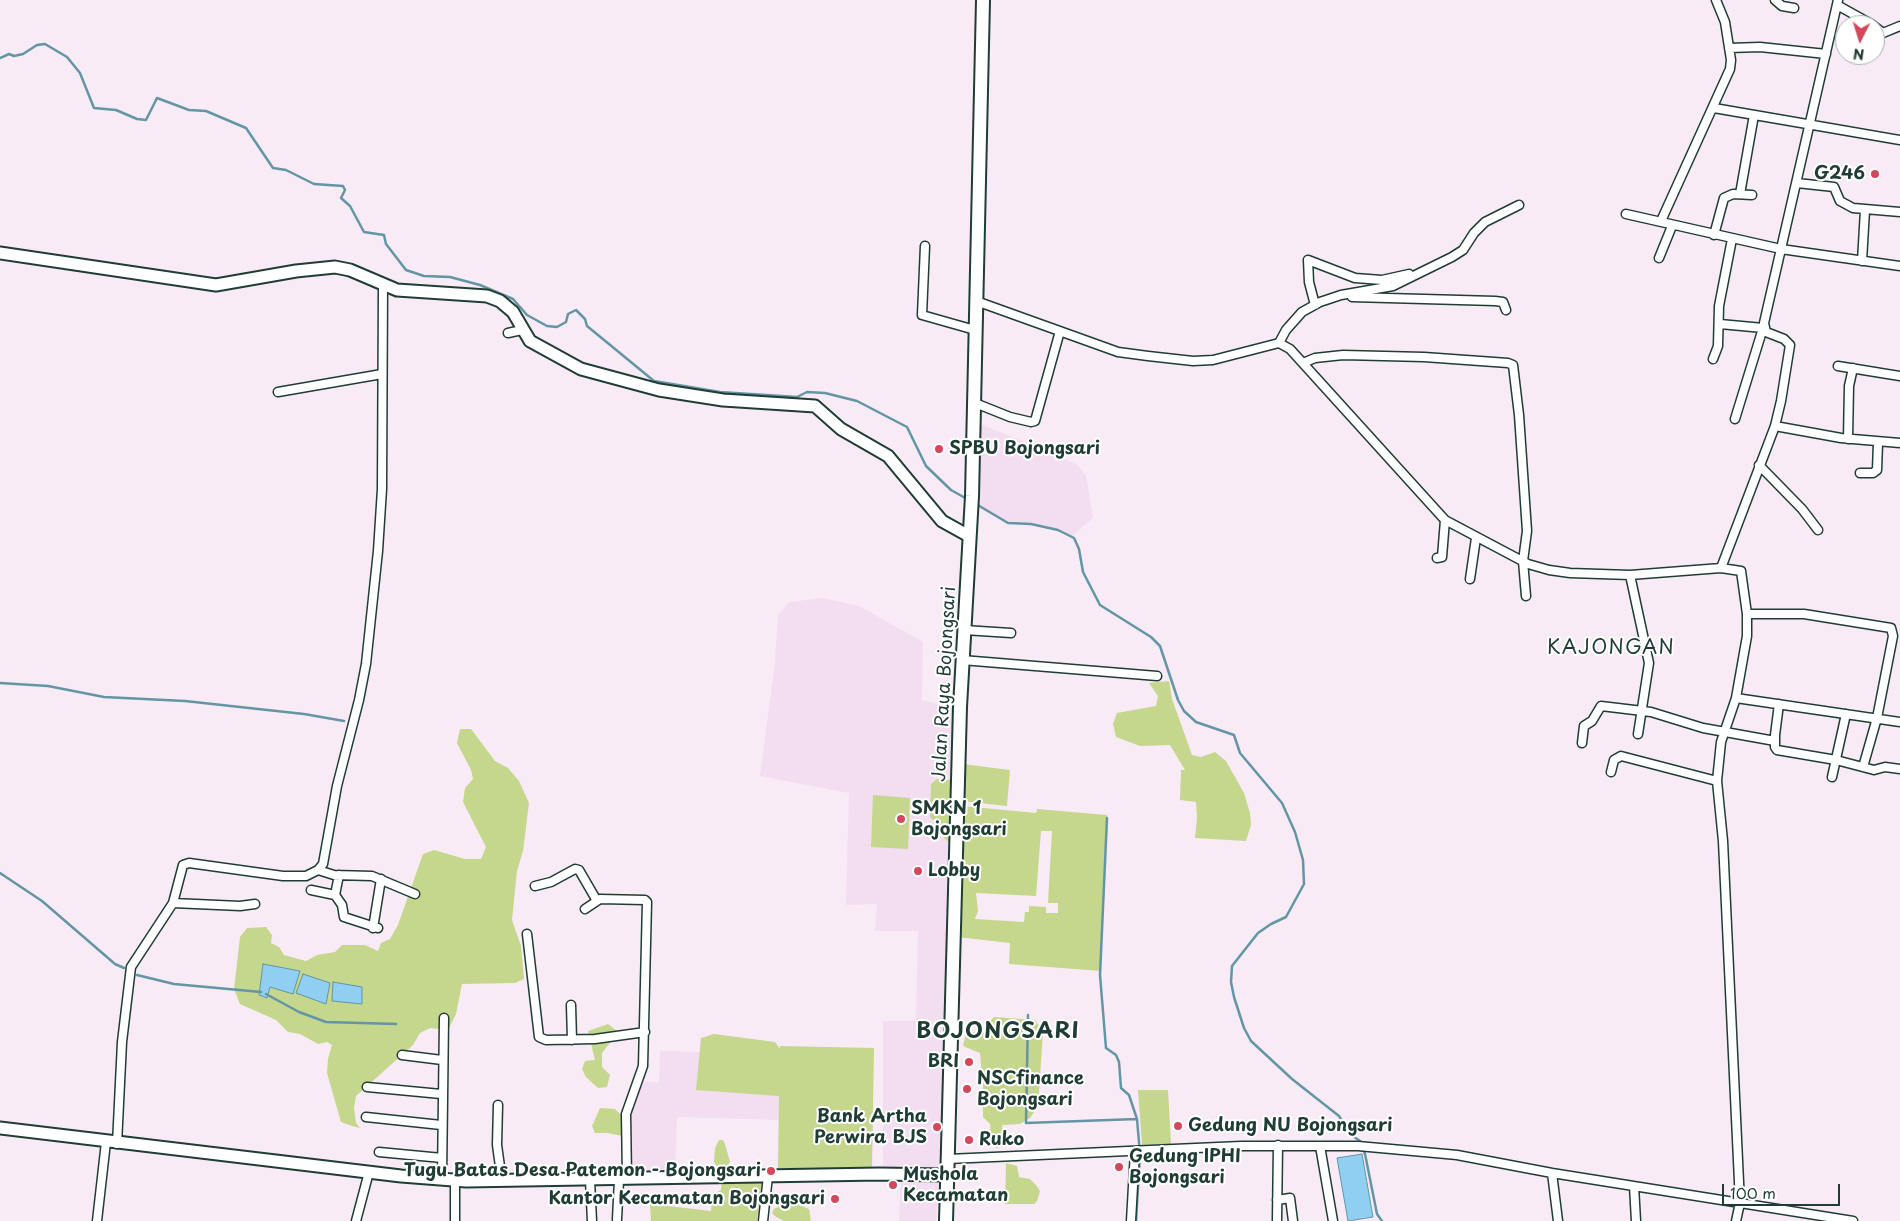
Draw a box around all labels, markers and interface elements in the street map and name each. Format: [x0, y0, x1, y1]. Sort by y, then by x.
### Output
north arrow [1835, 15, 1885, 65]
text: N [1852, 44, 1865, 65]
place label: G246 [1814, 163, 1865, 185]
marker: G246 [1869, 168, 1881, 180]
place label: SPBU Bojongsari [949, 438, 1100, 460]
marker: SPBU Bojongsari [933, 443, 945, 455]
street label: Jalan Raya Bojongsari [929, 586, 961, 782]
district label: KAJONGAN [1547, 636, 1675, 660]
place label: SMKN 1 Bojongsari [911, 798, 1007, 841]
marker: SMKN 1 Bojongsari [895, 813, 907, 825]
place label: Lobby [928, 860, 980, 882]
marker: Lobby [912, 865, 924, 877]
district label: BOJONGSARI [916, 1019, 1080, 1045]
place label: BRI [928, 1051, 959, 1073]
marker: BRI [963, 1056, 975, 1068]
place label: NSCfinance Bojongsari [977, 1068, 1084, 1110]
marker: NSCfinance Bojongsari [961, 1083, 973, 1095]
place label: Bank Artha Perwira BJS [814, 1106, 927, 1148]
place label: Gedung NU Bojongsari [1188, 1115, 1392, 1137]
marker: Gedung NU Bojongsari [1172, 1120, 1184, 1132]
marker: Bank Artha Perwira BJS [931, 1121, 943, 1133]
place label: Ruko [979, 1129, 1024, 1151]
marker: Ruko [963, 1134, 975, 1146]
place label: Gedung IPHI Bojongsari [1129, 1146, 1241, 1188]
place label: Tugu Batas Desa Patemon - Bojongsari [404, 1160, 761, 1182]
marker: Gedung IPHI Bojongsari [1113, 1161, 1125, 1173]
place label: Mushola Kecamatan [903, 1164, 1008, 1206]
marker: Tugu Batas Desa Patemon - Bojongsari [765, 1165, 777, 1177]
scale bar [1725, 1174, 1842, 1206]
marker: Mushola Kecamatan [887, 1179, 899, 1191]
text: 100 m [1730, 1181, 1776, 1204]
place label: Kantor Kecamatan Bojongsari [548, 1188, 825, 1210]
marker: Kantor Kecamatan Bojongsari [829, 1193, 841, 1205]

